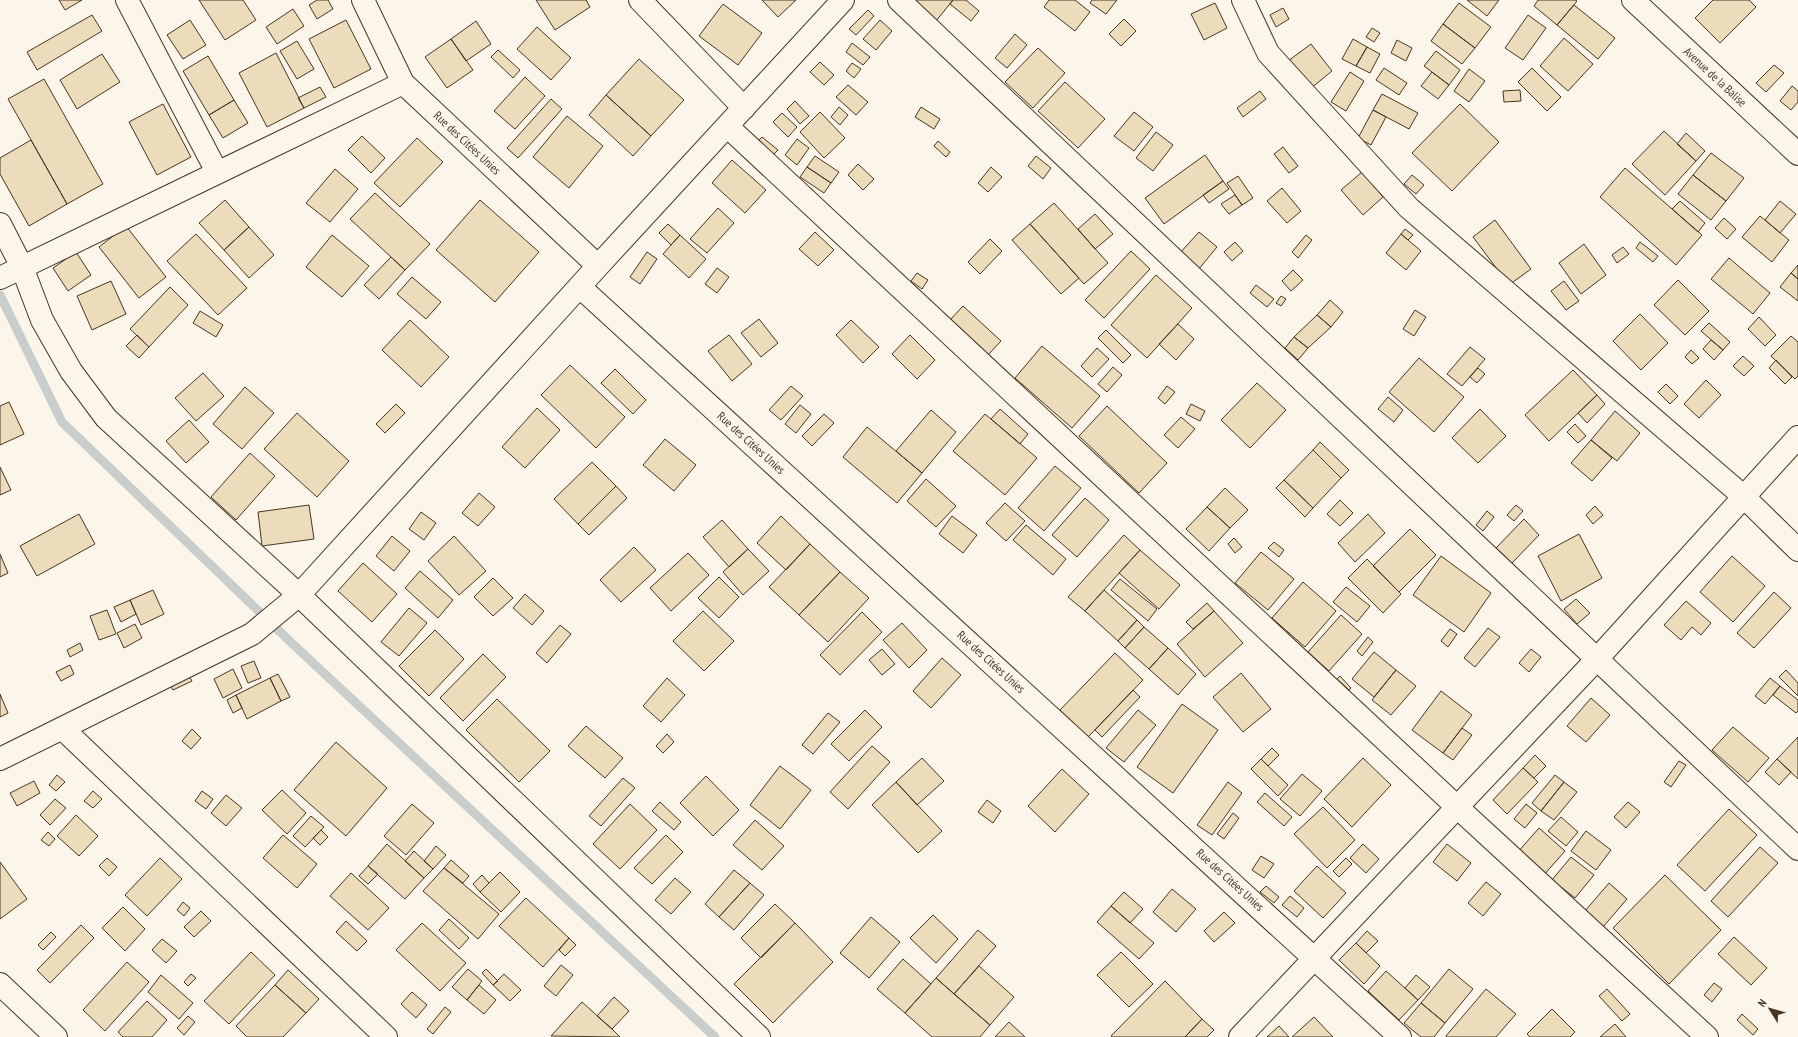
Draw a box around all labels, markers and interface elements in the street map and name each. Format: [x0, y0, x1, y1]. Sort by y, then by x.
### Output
street label: Avenue de la Balise [1681, 44, 1750, 110]
street label: Rue des Citées Unies [431, 108, 504, 177]
street label: Rue des Citées Unies [714, 408, 788, 477]
street label: Rue des Citées Unies [954, 627, 1028, 696]
street label: Rue des Citées Unies [1193, 845, 1267, 914]
north arrow [1750, 989, 1790, 1029]
text: N [1755, 996, 1769, 1010]

